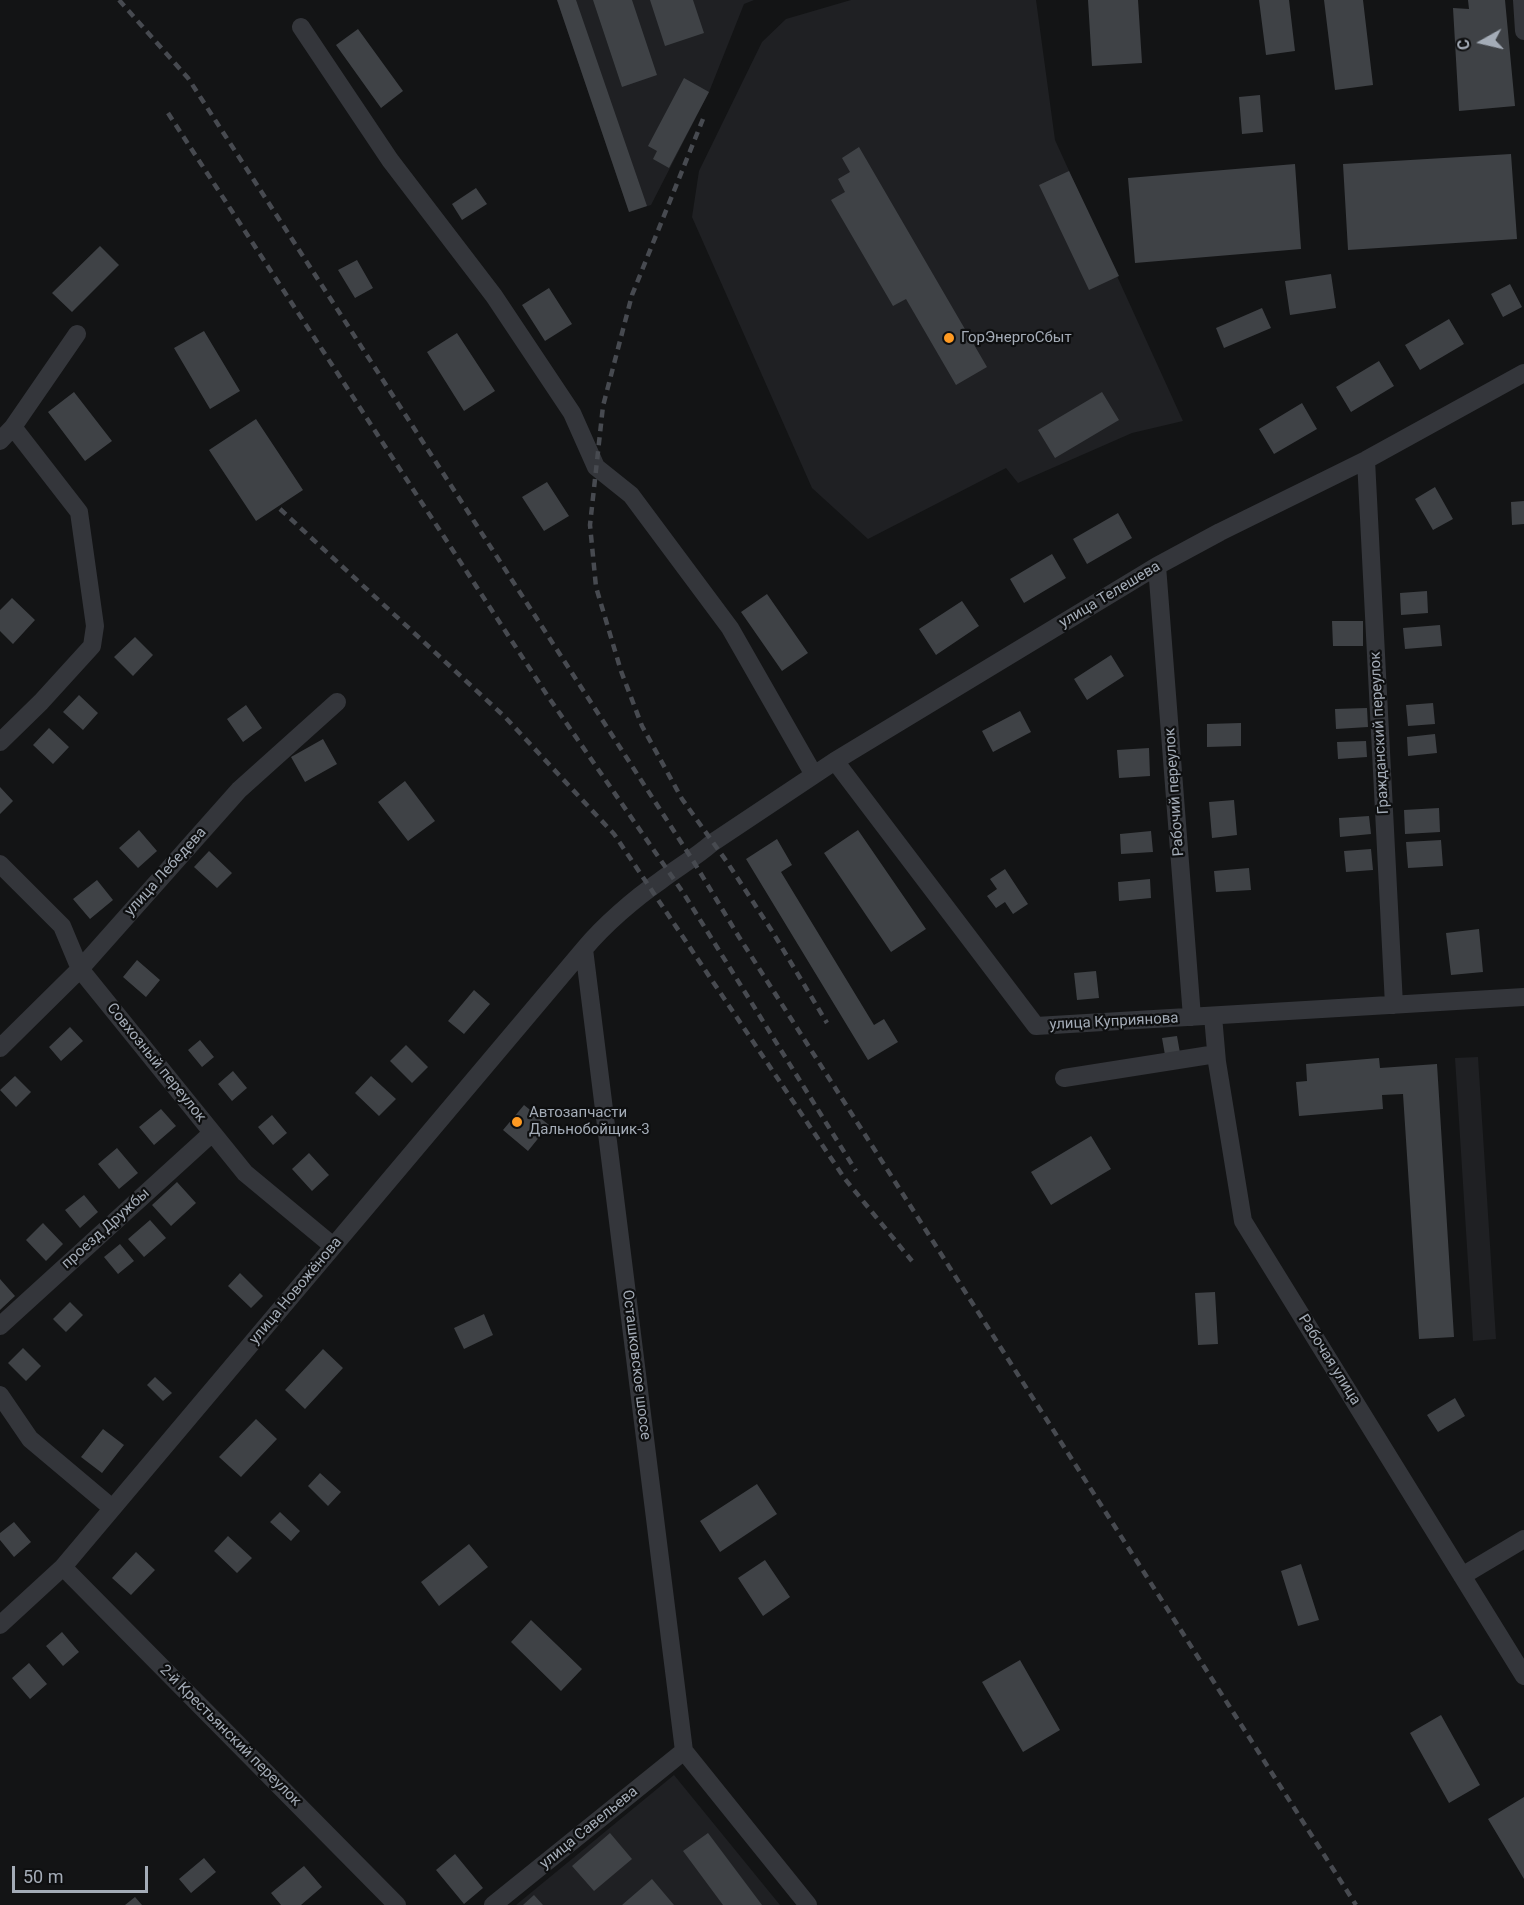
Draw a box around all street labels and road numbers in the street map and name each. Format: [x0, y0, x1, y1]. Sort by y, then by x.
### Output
street label: улица Телешева [1056, 558, 1164, 632]
street label: Гражданский переулок [1367, 651, 1393, 815]
street label: Рабочий переулок [1162, 727, 1188, 857]
street label: улица Лебедева [121, 824, 211, 920]
street label: Совхозный переулок [102, 1000, 210, 1126]
street label: улица Куприянова [1049, 1010, 1179, 1034]
street label: проезд Дружбы [58, 1185, 154, 1273]
street label: улица Новожёнова [246, 1234, 346, 1348]
street label: Осташковское шоссе [618, 1289, 654, 1441]
street label: Рабочая улица [1294, 1311, 1364, 1409]
street label: 2-й Крестьянский переулок [155, 1661, 305, 1811]
street label: улица Савельева [536, 1783, 642, 1873]

